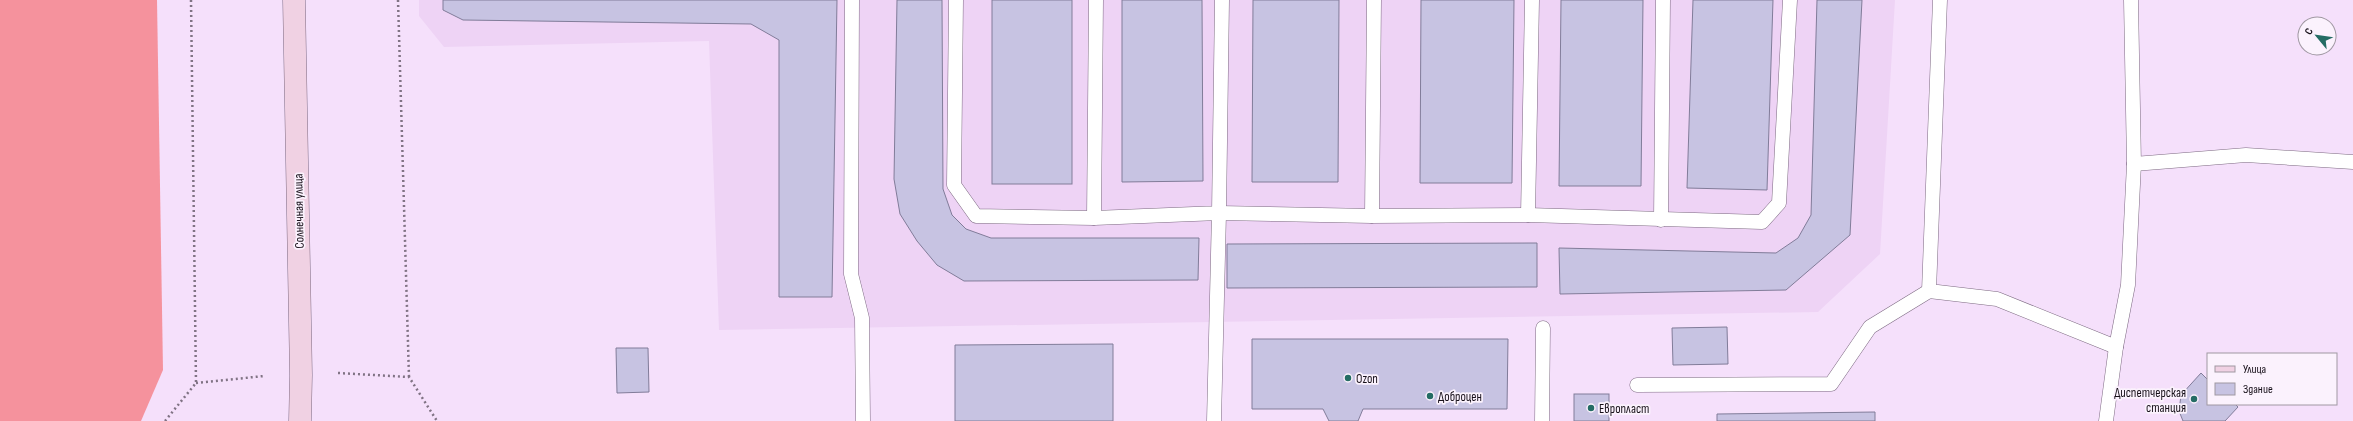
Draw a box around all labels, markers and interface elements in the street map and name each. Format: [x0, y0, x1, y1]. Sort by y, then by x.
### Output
north arrow [2297, 16, 2337, 56]
text: С [2302, 25, 2316, 37]
street label: Солнечная улица [290, 173, 308, 249]
legend [2207, 353, 2337, 405]
text: Улица [2243, 362, 2267, 377]
place label: Ozon [1356, 371, 1378, 387]
marker: Ozon [1343, 373, 1353, 383]
text: Здание [2243, 382, 2273, 397]
place label: Диспетчерская станция [2114, 385, 2186, 416]
place label: Доброцен [1438, 389, 1482, 405]
marker: Доброцен [1425, 391, 1435, 401]
marker: Диспетчерская станция [2189, 394, 2199, 404]
place label: Европласт [1599, 401, 1649, 417]
marker: Европласт [1586, 403, 1596, 413]

